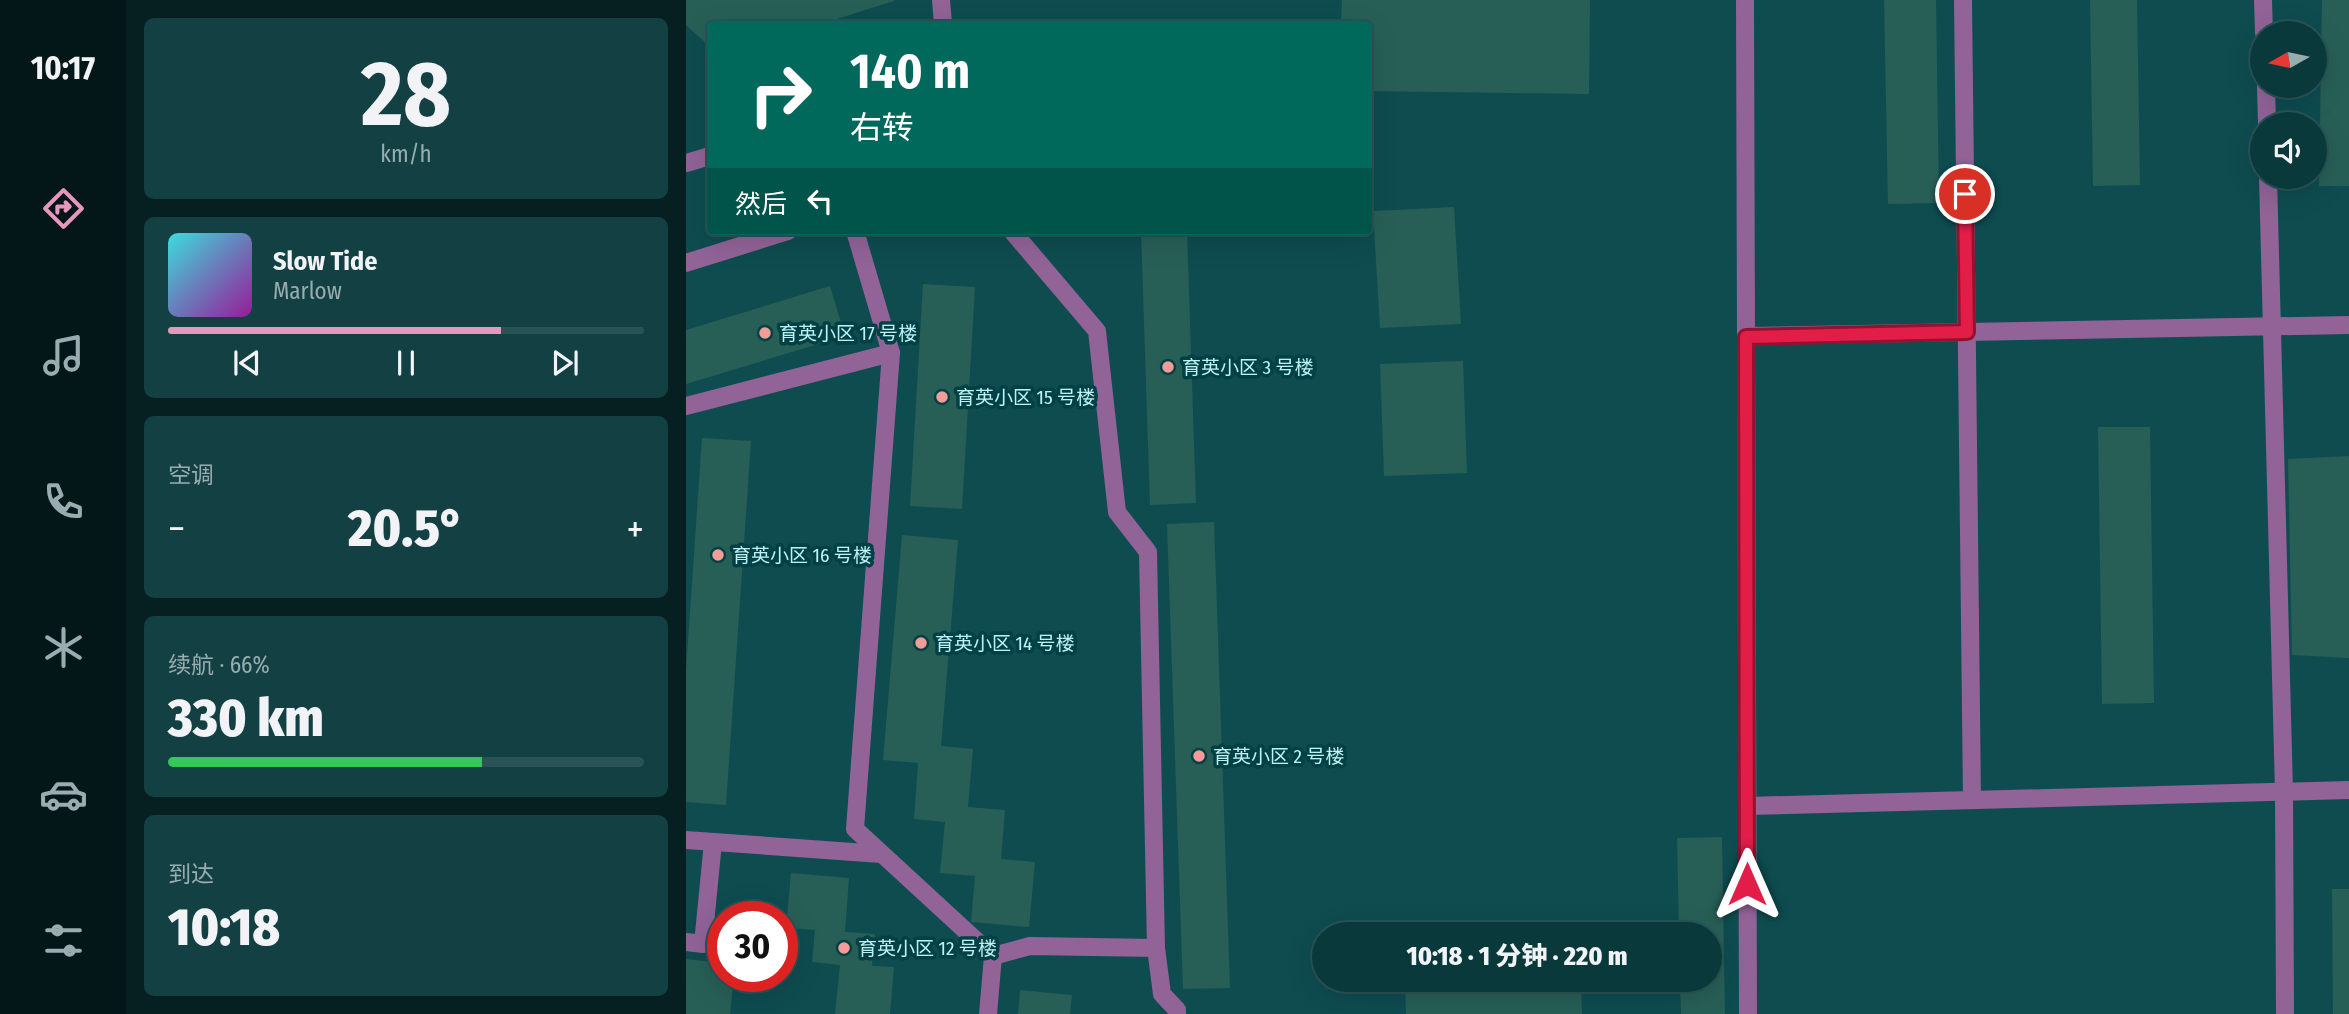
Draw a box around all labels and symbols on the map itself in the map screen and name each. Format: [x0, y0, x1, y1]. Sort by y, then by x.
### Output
north arrow [2250, 21, 2328, 98]
pin [1935, 164, 1995, 224]
place label: 育英小区 17 号楼 [779, 322, 917, 345]
marker: 育英小区 17 号楼 [757, 325, 773, 341]
place label: 育英小区 3 号楼 [1182, 356, 1314, 379]
marker: 育英小区 3 号楼 [1160, 359, 1176, 375]
place label: 育英小区 15 号楼 [956, 386, 1095, 409]
marker: 育英小区 15 号楼 [934, 389, 950, 405]
place label: 育英小区 16 号楼 [732, 544, 872, 567]
marker: 育英小区 16 号楼 [710, 547, 726, 563]
place label: 育英小区 14 号楼 [935, 632, 1075, 655]
marker: 育英小区 14 号楼 [913, 635, 929, 651]
place label: 育英小区 2 号楼 [1213, 745, 1344, 768]
marker: 育英小区 2 号楼 [1191, 748, 1207, 764]
position arrow [1710, 847, 1784, 921]
speed limit sign: 30 [707, 901, 798, 992]
place label: 育英小区 12 号楼 [858, 937, 997, 960]
marker: 育英小区 12 号楼 [836, 940, 852, 956]

